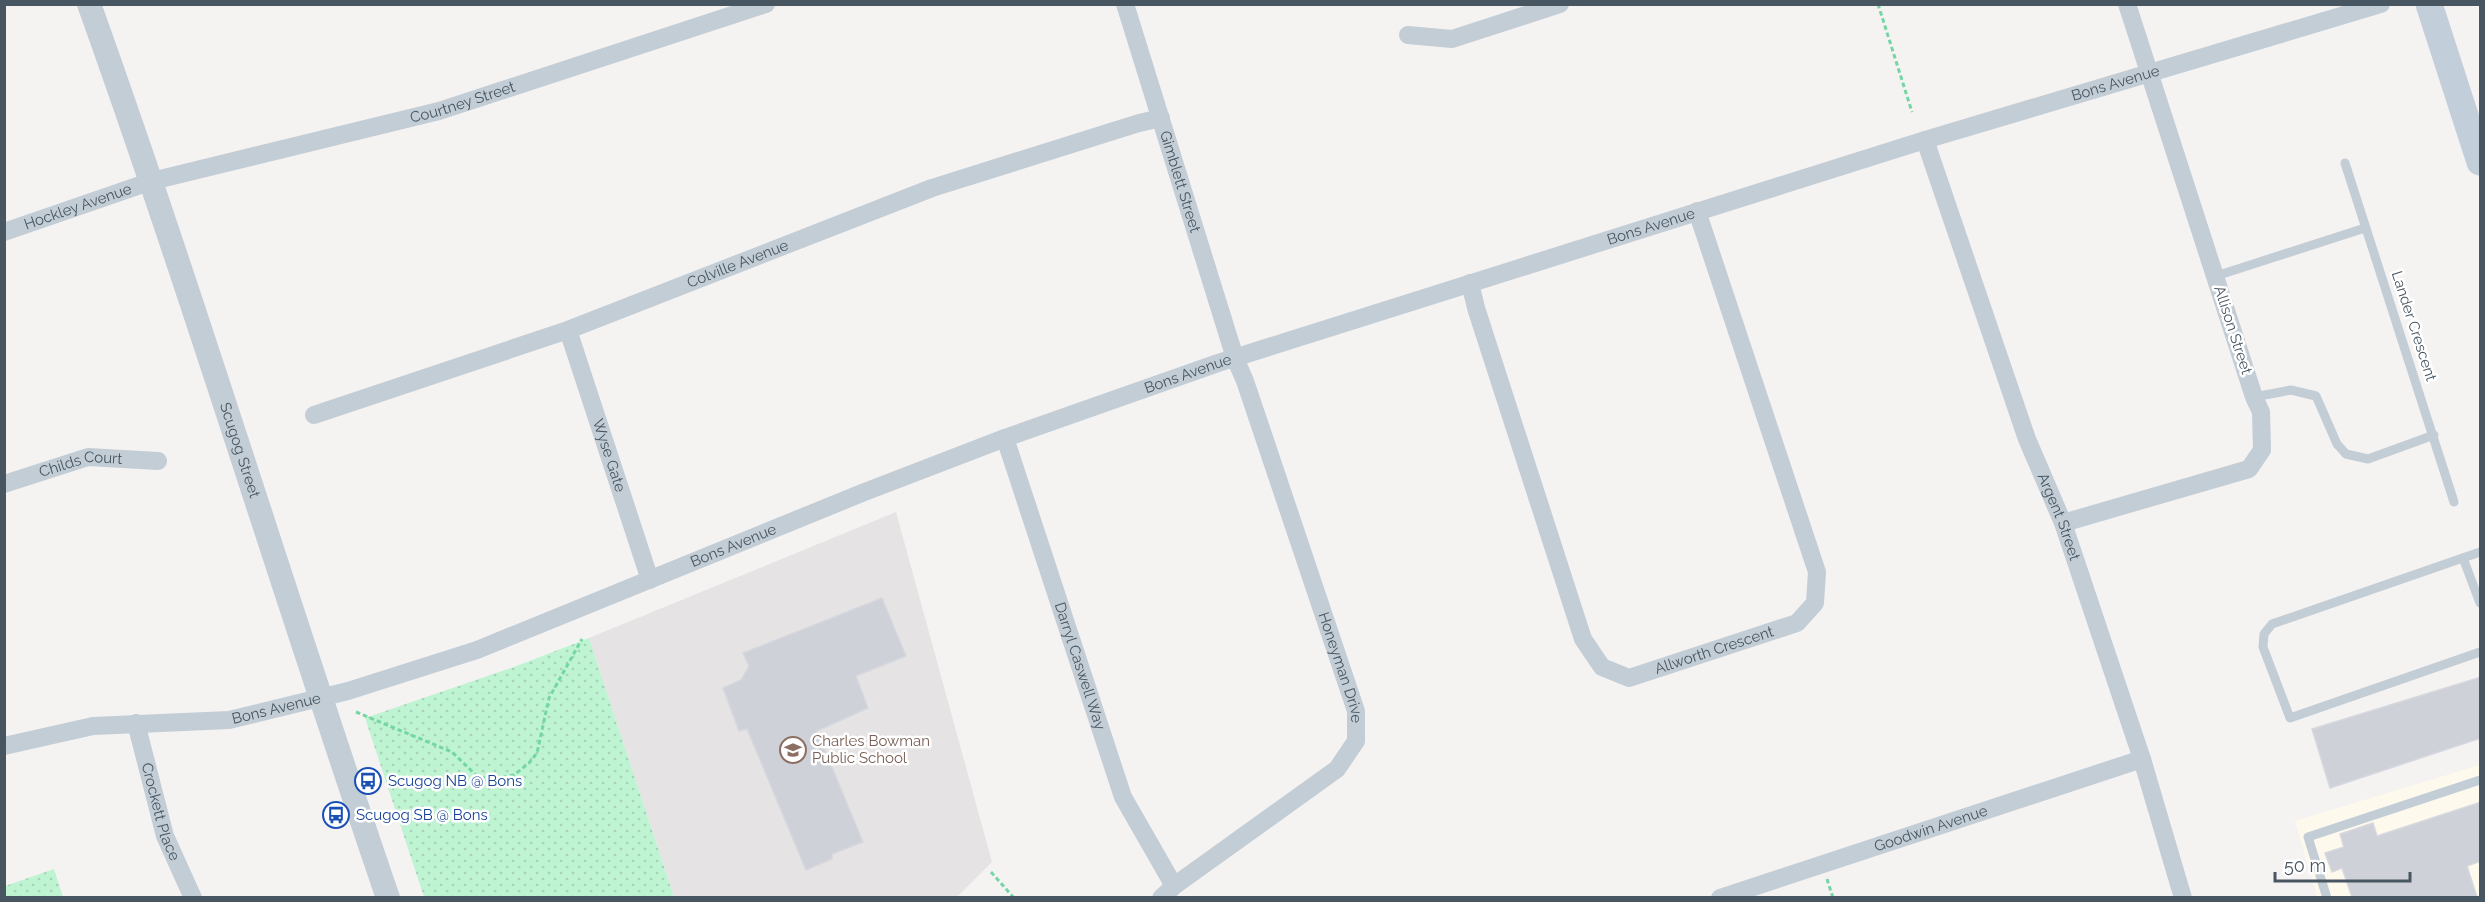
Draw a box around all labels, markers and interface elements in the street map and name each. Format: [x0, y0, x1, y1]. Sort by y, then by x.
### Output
street label: Bons Avenue [2069, 62, 2162, 105]
street label: Courtney Street [408, 78, 517, 127]
street label: Gimblett Street [1156, 129, 1204, 235]
street label: Hockley Avenue [22, 180, 134, 233]
street label: Bons Avenue [1605, 204, 1697, 249]
street label: Colville Avenue [684, 236, 791, 292]
street label: Lander Crescent [2388, 269, 2440, 383]
street label: Allison Street [2210, 284, 2256, 376]
street label: Bons Avenue [1142, 350, 1234, 397]
street label: Scugog Street [216, 400, 264, 500]
street label: Wyse Gate [589, 417, 630, 494]
street label: Childs Court [37, 448, 123, 481]
street label: Argent Street [2034, 470, 2084, 563]
street label: Bons Avenue [688, 520, 779, 571]
street label: Darryl Caswell Way [1051, 600, 1109, 732]
street label: Honeyman Drive [1314, 610, 1366, 723]
street label: Allworth Crescent [1652, 622, 1776, 678]
street label: Bons Avenue [230, 689, 323, 728]
place label: Charles Bowman Public School [812, 732, 930, 767]
school or university icon: Charles Bowman Public School [778, 735, 808, 765]
street label: Crockett Place [138, 761, 184, 864]
bus stop icon: Scugog NB @ Bons [353, 766, 383, 796]
place label: Scugog NB @ Bons [388, 772, 522, 790]
bus stop icon: Scugog SB @ Bons [321, 800, 351, 830]
street label: Goodwin Avenue [1872, 801, 1990, 856]
place label: Scugog SB @ Bons [356, 806, 488, 824]
scale bar [2275, 845, 2410, 883]
text: 50 m [2284, 855, 2326, 876]

